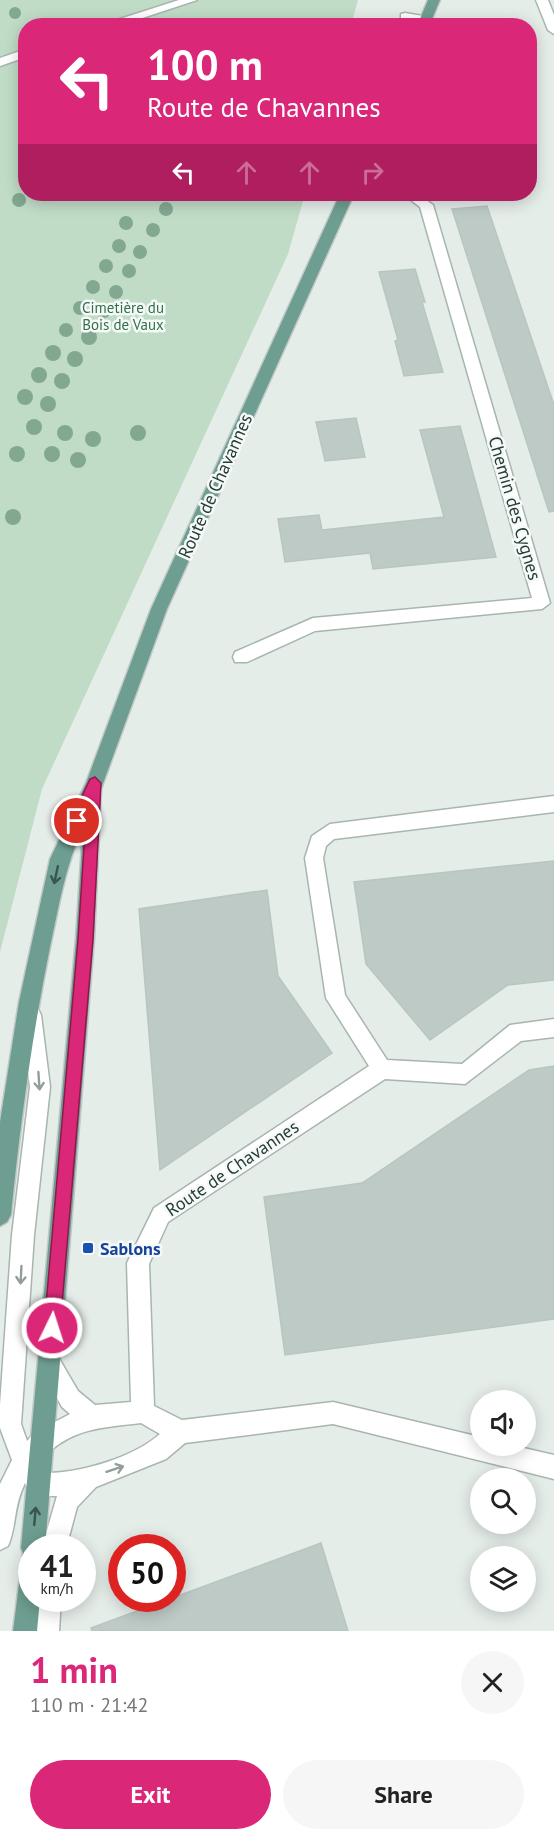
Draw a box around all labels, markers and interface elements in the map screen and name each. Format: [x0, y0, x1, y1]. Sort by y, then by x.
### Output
text: 100 m [147, 37, 263, 92]
icon: left [48, 42, 126, 120]
text: Route de Chavannes [147, 90, 381, 124]
icon: left [167, 156, 200, 189]
icon: ahead [230, 156, 263, 189]
icon: ahead [293, 156, 326, 189]
icon: right [356, 156, 389, 189]
park label: Cimetière du Bois de Vaux [82, 298, 164, 334]
street label: Route de Chavannes [173, 410, 257, 562]
street label: Chemin des Cygnes [483, 433, 547, 583]
pin [51, 795, 102, 846]
icon: arrive [60, 804, 93, 837]
one-way arrow [50, 865, 61, 884]
one-way arrow [33, 1071, 44, 1091]
street label: Route de Chavannes [161, 1115, 303, 1221]
place label: Sablons [100, 1237, 161, 1260]
marker: Sablons [81, 1241, 95, 1255]
one-way arrow [15, 1265, 26, 1285]
position arrow [20, 1296, 84, 1360]
map controls [470, 1390, 536, 1612]
button: sound [470, 1390, 536, 1456]
one-way arrow [105, 1463, 124, 1474]
button: search [470, 1468, 536, 1534]
one-way arrow [30, 1507, 41, 1527]
speed limit sign: 50 [108, 1534, 186, 1612]
text: 41 [40, 1546, 74, 1585]
button: layers [470, 1546, 536, 1612]
text: km/h [41, 1579, 73, 1598]
text: 1 min [30, 1646, 118, 1693]
button: close [461, 1651, 524, 1714]
text: 110 m · 21:42 [30, 1692, 148, 1718]
button: Exit [30, 1760, 271, 1829]
button: Share [283, 1760, 524, 1829]

